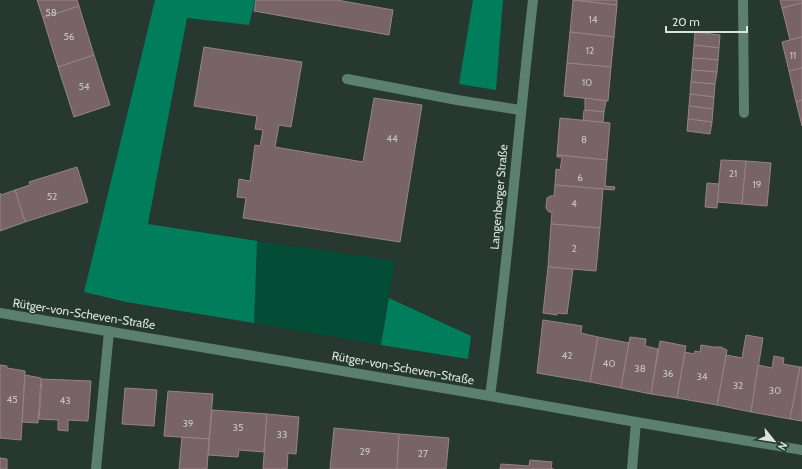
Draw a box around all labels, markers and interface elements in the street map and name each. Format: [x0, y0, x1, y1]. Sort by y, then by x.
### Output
house number: 58 [45, 6, 57, 19]
scale bar [666, 8, 747, 34]
house number: 14 [588, 13, 598, 26]
text: 20 m [672, 14, 700, 29]
house number: 56 [63, 30, 75, 43]
house number: 12 [586, 44, 594, 57]
house number: 11 [790, 49, 796, 62]
house number: 10 [582, 76, 592, 89]
house number: 54 [78, 80, 90, 93]
house number: 44 [386, 132, 398, 145]
house number: 8 [581, 133, 587, 146]
street label: Langenberger Straße [486, 144, 511, 250]
house number: 21 [729, 167, 737, 180]
house number: 6 [577, 171, 583, 184]
house number: 19 [753, 178, 762, 191]
house number: 52 [47, 190, 57, 203]
house number: 4 [571, 197, 577, 210]
house number: 2 [571, 242, 577, 255]
street label: Rütger-von-Scheven-Straße [12, 295, 156, 332]
street label: Rütger-von-Scheven-Straße [331, 348, 475, 387]
house number: 42 [561, 349, 573, 362]
house number: 40 [603, 357, 615, 370]
house number: 38 [634, 362, 646, 375]
house number: 36 [662, 367, 674, 380]
house number: 34 [696, 370, 708, 383]
house number: 32 [733, 379, 743, 392]
house number: 30 [769, 384, 781, 397]
house number: 45 [6, 393, 18, 406]
house number: 43 [59, 394, 71, 407]
house number: 39 [182, 417, 194, 430]
house number: 35 [233, 421, 243, 434]
north arrow [754, 421, 794, 461]
house number: 33 [277, 428, 287, 441]
text: N [775, 439, 791, 453]
house number: 29 [360, 445, 371, 458]
house number: 27 [418, 447, 428, 460]

